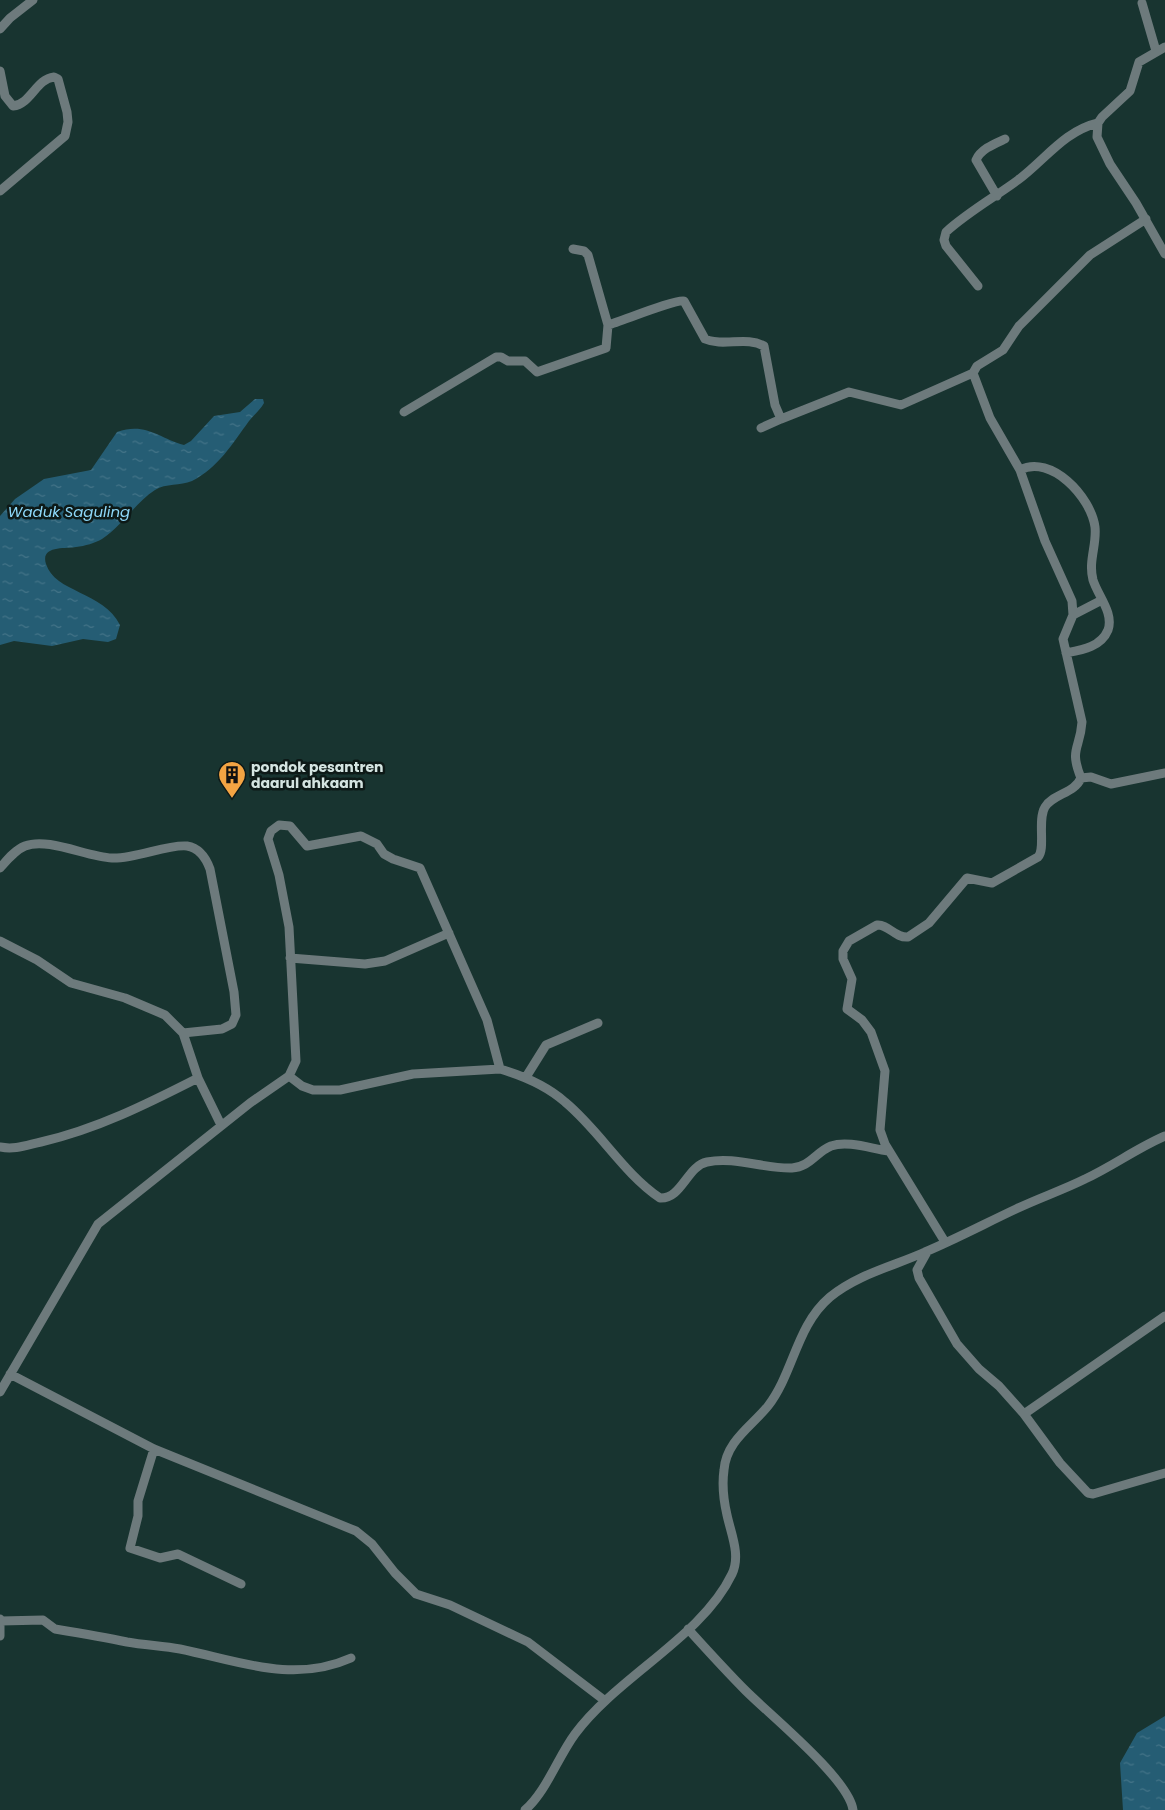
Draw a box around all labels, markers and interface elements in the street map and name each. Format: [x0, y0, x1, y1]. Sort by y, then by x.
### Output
water label: Waduk Saguling [8, 501, 130, 522]
place label: pondok pesantren daarul ahkaam [251, 757, 384, 793]
building icon: pondok pesantren daarul ahkaam [217, 760, 247, 799]

